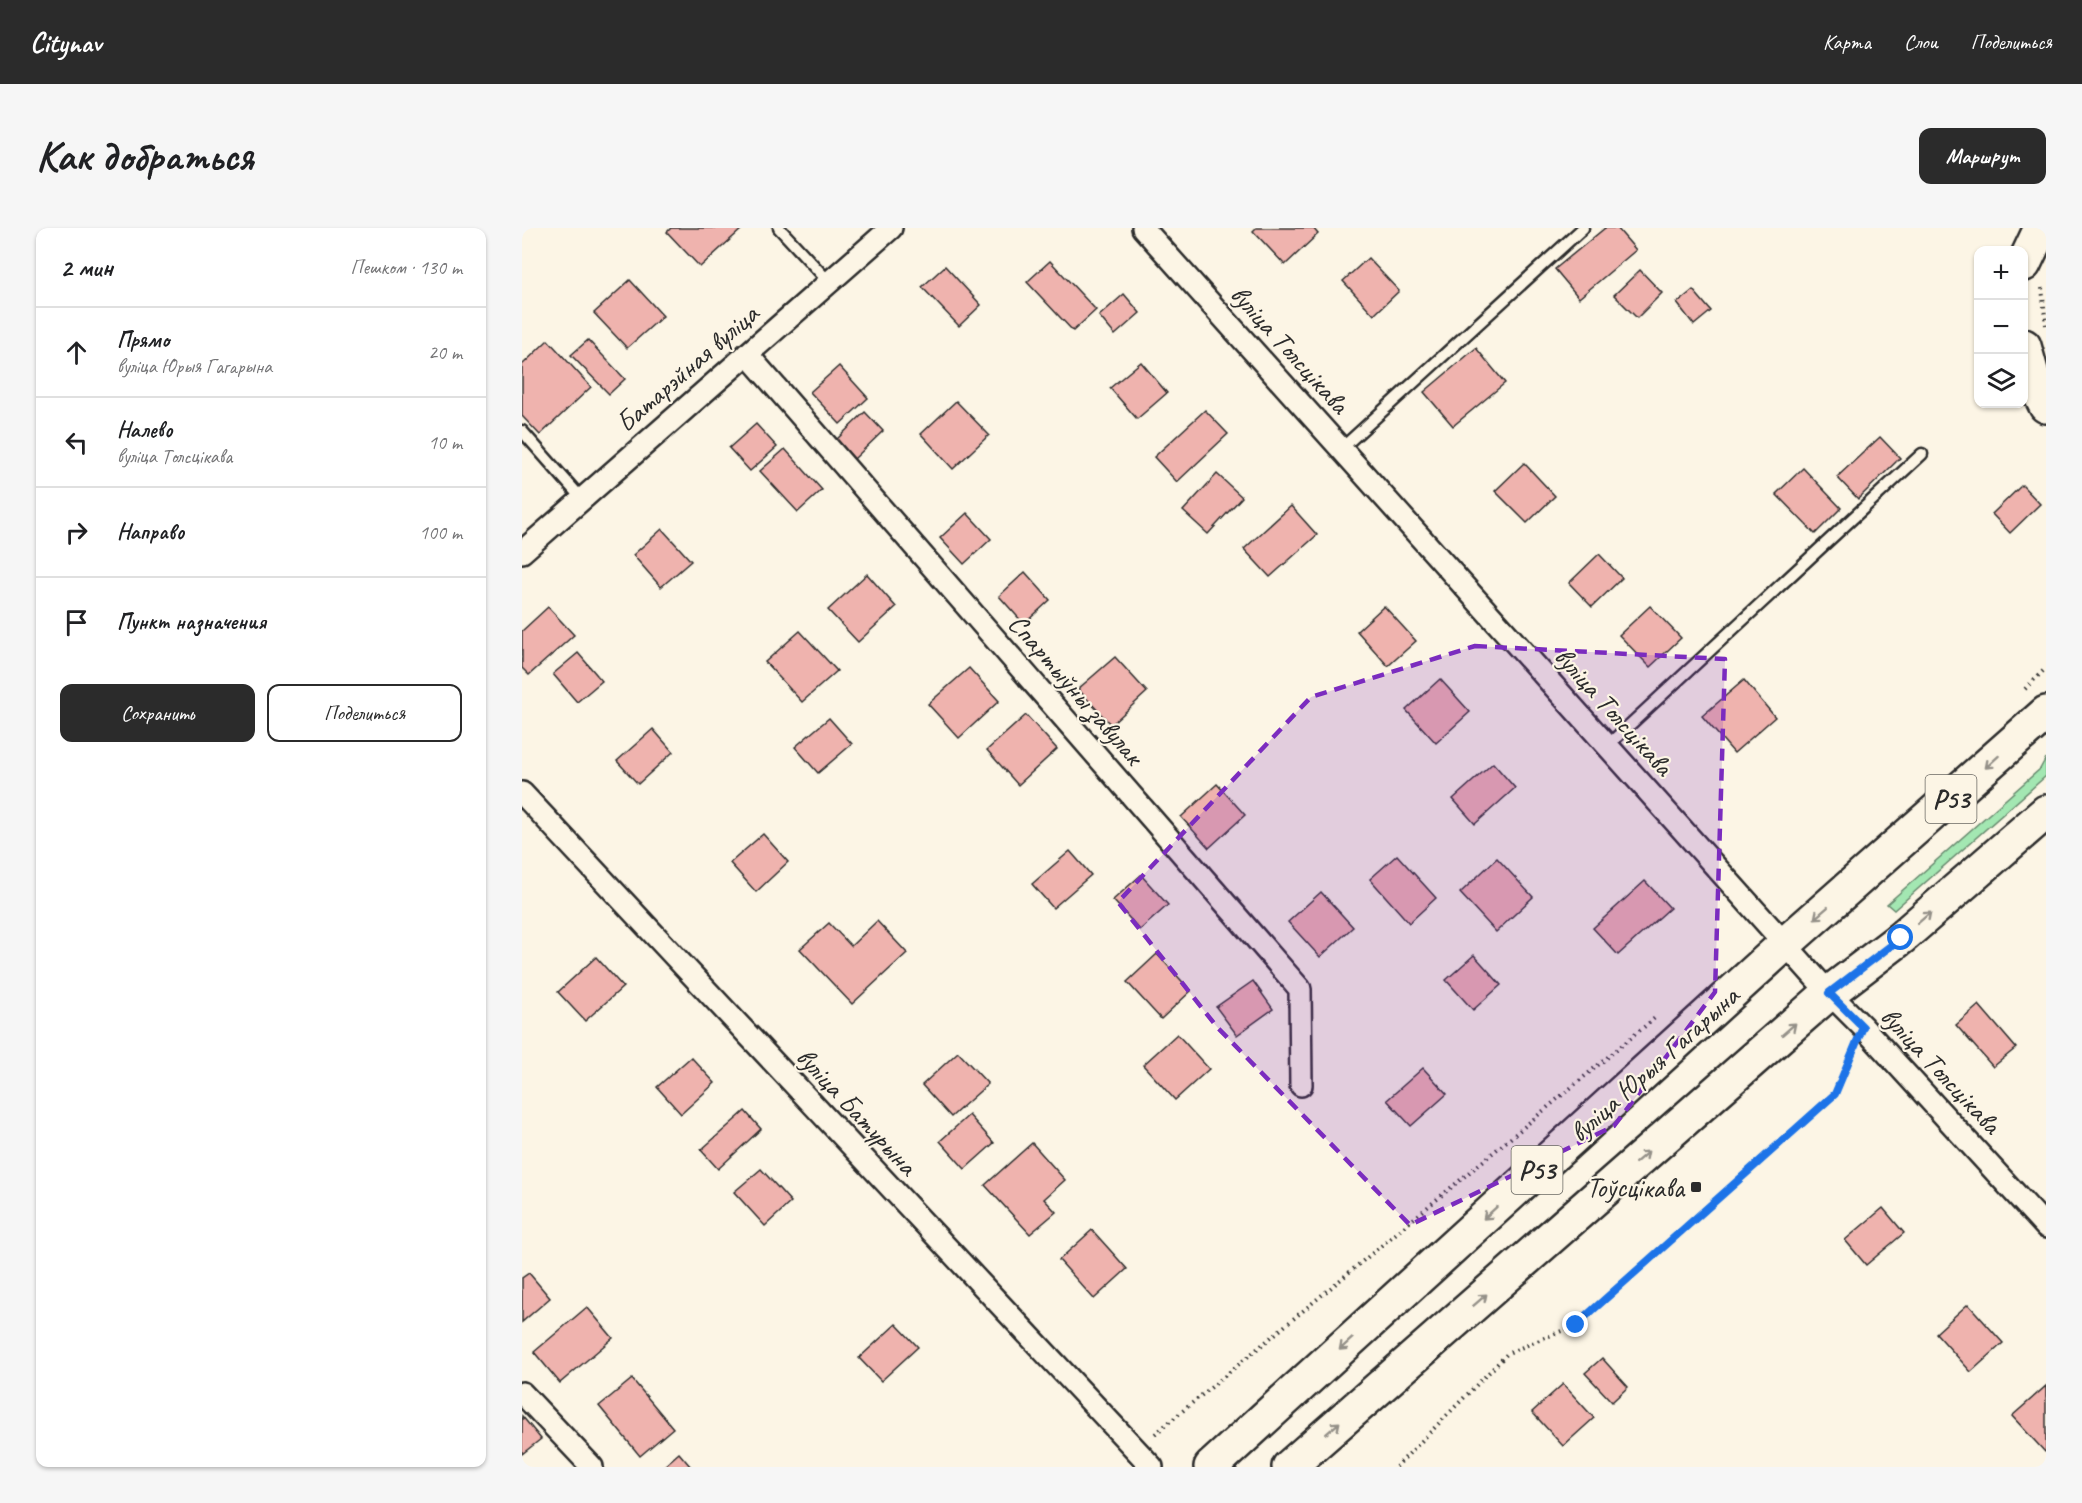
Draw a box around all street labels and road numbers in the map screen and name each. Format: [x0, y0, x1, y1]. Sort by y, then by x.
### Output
street label: вуліца Толсцікава [1223, 277, 1358, 422]
street label: Батарэйная вуліца [608, 295, 767, 440]
street label: Спартыўны завулак [1000, 606, 1153, 774]
street label: вуліца Толсцікава [1547, 639, 1682, 784]
road number: Р53 [1926, 775, 1976, 823]
street label: вуліца Юрыя Гагарына [1562, 977, 1748, 1150]
street label: вуліца Толсцікава [1873, 999, 2010, 1142]
street label: вуліца Батурына [789, 1040, 926, 1184]
road number: Р53 [1512, 1146, 1562, 1194]

